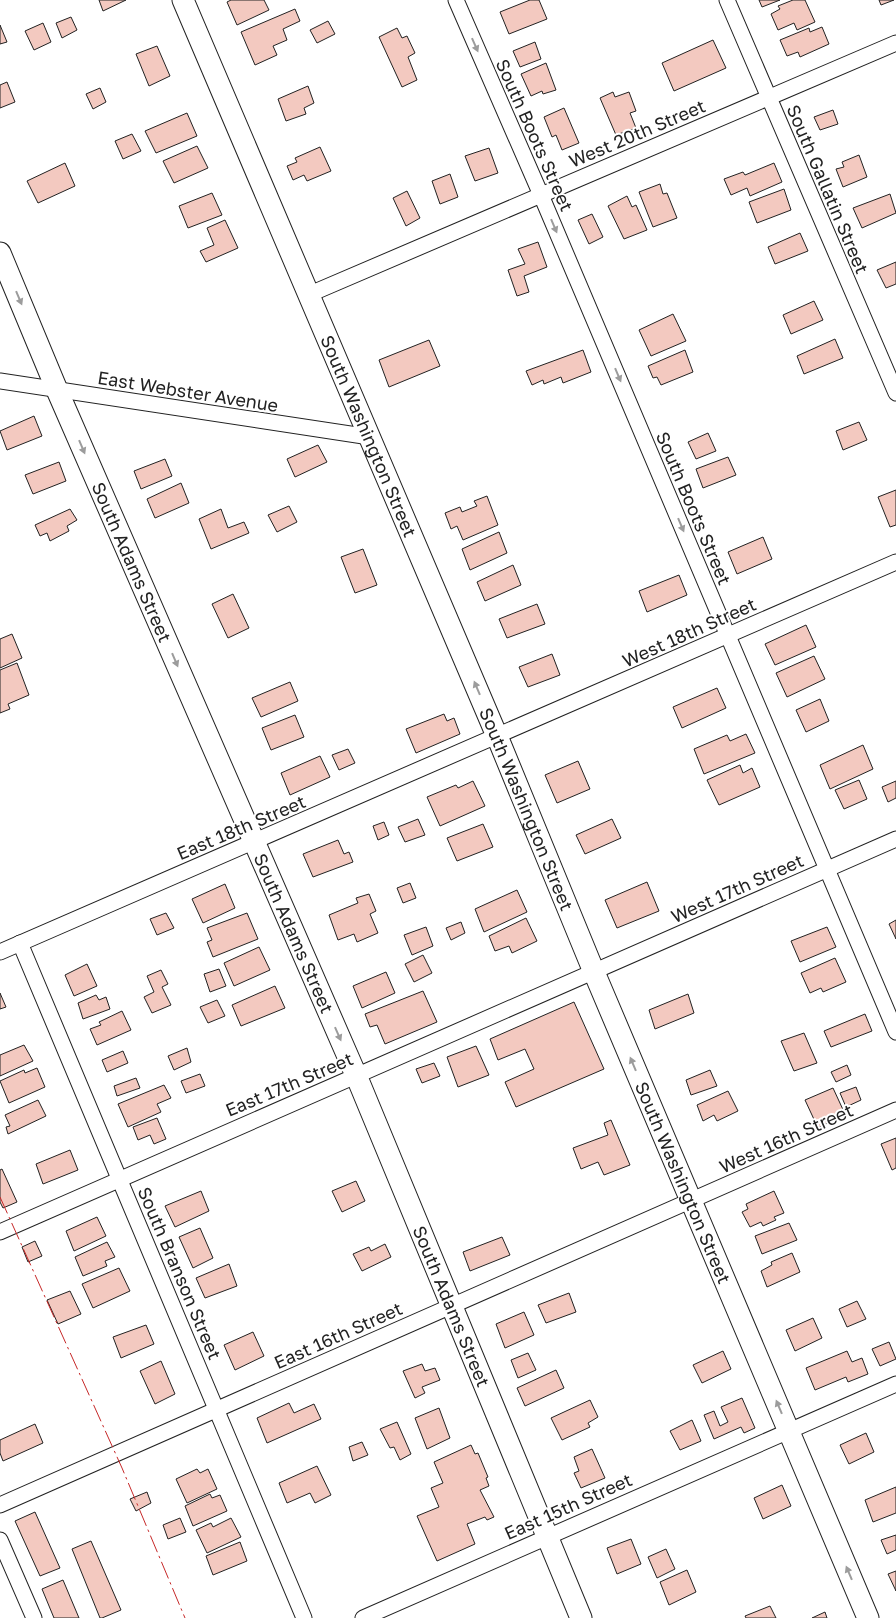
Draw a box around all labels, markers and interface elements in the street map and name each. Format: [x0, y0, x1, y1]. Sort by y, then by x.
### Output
one-way arrow [472, 38, 480, 52]
street label: South Boots Street [492, 56, 578, 214]
street label: West 20th Street [566, 94, 708, 172]
street label: South Gallatin Street [782, 101, 874, 277]
one-way arrow [551, 219, 559, 233]
one-way arrow [15, 290, 23, 305]
street label: South Washington Street [316, 332, 422, 540]
street label: East Webster Avenue [96, 366, 280, 416]
one-way arrow [614, 368, 622, 382]
street label: South Boots Street [652, 428, 736, 588]
one-way arrow [79, 440, 87, 454]
street label: South Adams Street [87, 479, 177, 645]
one-way arrow [677, 518, 685, 533]
street label: West 18th Street [619, 593, 759, 671]
one-way arrow [171, 653, 179, 668]
one-way arrow [472, 681, 480, 695]
street label: South Washington Street [475, 704, 578, 914]
street label: East 18th Street [173, 790, 309, 864]
street label: West 17th Street [667, 849, 807, 927]
street label: South Adams Street [249, 850, 339, 1017]
one-way arrow [334, 1027, 342, 1041]
street label: East 17th Street [222, 1047, 356, 1121]
one-way arrow [629, 1057, 637, 1071]
street label: South Washington Street [631, 1078, 736, 1287]
street label: West 16th Street [716, 1099, 856, 1177]
street label: South Branson Street [134, 1183, 226, 1363]
street label: South Adams Street [409, 1222, 495, 1390]
street label: East 16th Street [271, 1297, 405, 1373]
one-way arrow [774, 1400, 782, 1414]
street label: East 15th Street [501, 1468, 635, 1544]
one-way arrow [844, 1566, 852, 1580]

